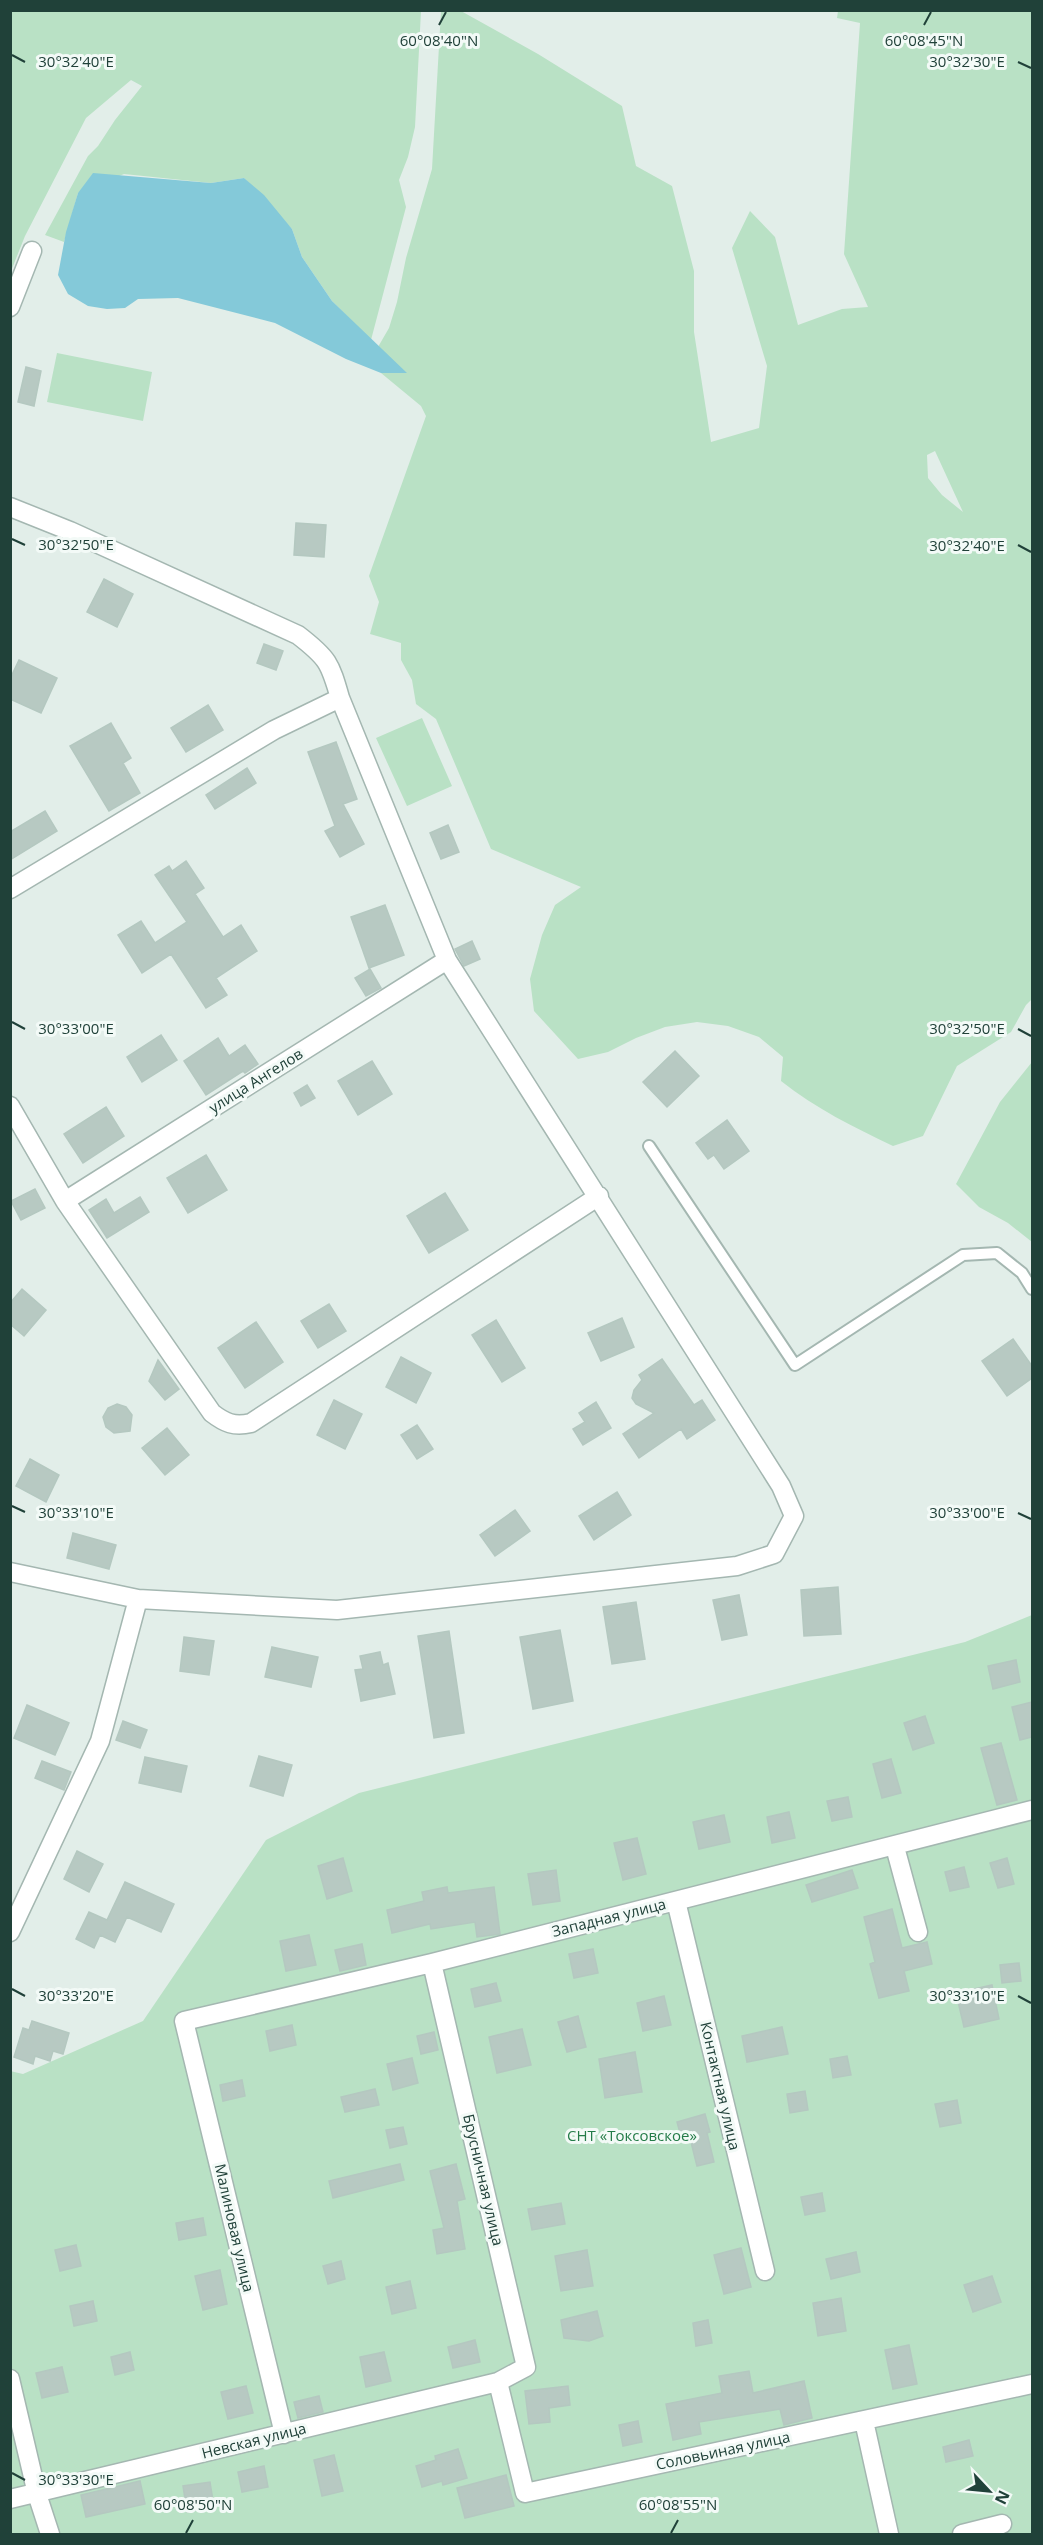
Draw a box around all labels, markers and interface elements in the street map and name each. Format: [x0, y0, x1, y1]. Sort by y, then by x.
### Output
text: 60°08'40"N [400, 30, 478, 50]
text: 60°08'45"N [885, 30, 963, 50]
text: 30°32'40"E [38, 51, 114, 71]
text: 30°32'30"E [929, 51, 1005, 71]
text: 30°32'50"E [38, 534, 114, 554]
text: 30°32'40"E [929, 535, 1005, 555]
text: 30°33'00"E [38, 1018, 114, 1038]
text: 30°32'50"E [929, 1018, 1005, 1038]
street label: улица Ангелов [205, 1043, 306, 1117]
text: 30°33'10"E [38, 1502, 114, 1522]
text: 30°33'00"E [929, 1502, 1005, 1522]
street label: Западная улица [550, 1893, 668, 1941]
text: 30°33'20"E [38, 1985, 114, 2005]
text: 30°33'10"E [929, 1985, 1005, 2005]
street label: Контактная улица [696, 2020, 745, 2152]
street label: Брусничная улица [459, 2112, 509, 2248]
park label: СНТ «Токсовское» [567, 2125, 697, 2145]
street label: Малиновая улица [210, 2162, 259, 2294]
street label: Невская улица [199, 2417, 308, 2463]
street label: Соловьиная улица [654, 2426, 792, 2474]
north arrow [959, 2461, 1019, 2521]
text: 30°33'30"E [38, 2469, 114, 2489]
text: N [990, 2487, 1015, 2508]
text: 60°08'50"N [154, 2494, 232, 2514]
text: 60°08'55"N [639, 2494, 717, 2514]

